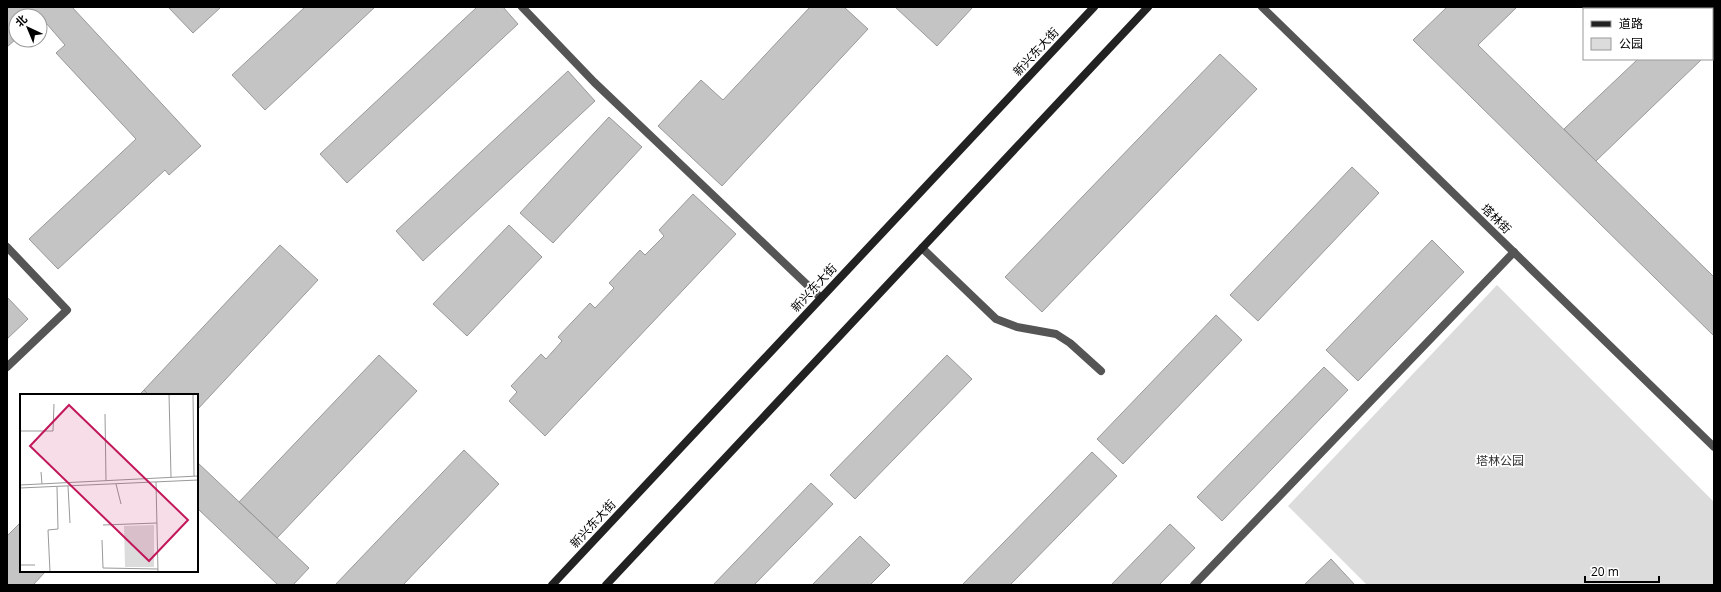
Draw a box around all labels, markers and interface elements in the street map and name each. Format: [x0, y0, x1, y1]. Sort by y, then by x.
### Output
north arrow [8, 8, 48, 48]
legend [1583, 8, 1713, 60]
text: 北 [12, 11, 30, 30]
text: 道路 [1619, 15, 1643, 32]
street label: 新兴东大街 [1009, 24, 1062, 79]
text: 公园 [1619, 35, 1643, 52]
street label: 塔林街 [1477, 200, 1515, 237]
street label: 新兴东大街 [787, 260, 840, 315]
inset map [20, 394, 198, 572]
park label: 塔林公园 [1476, 452, 1524, 469]
street label: 新兴东大街 [566, 496, 619, 551]
scale bar [1585, 558, 1659, 584]
text: 20 m [1591, 563, 1619, 580]

